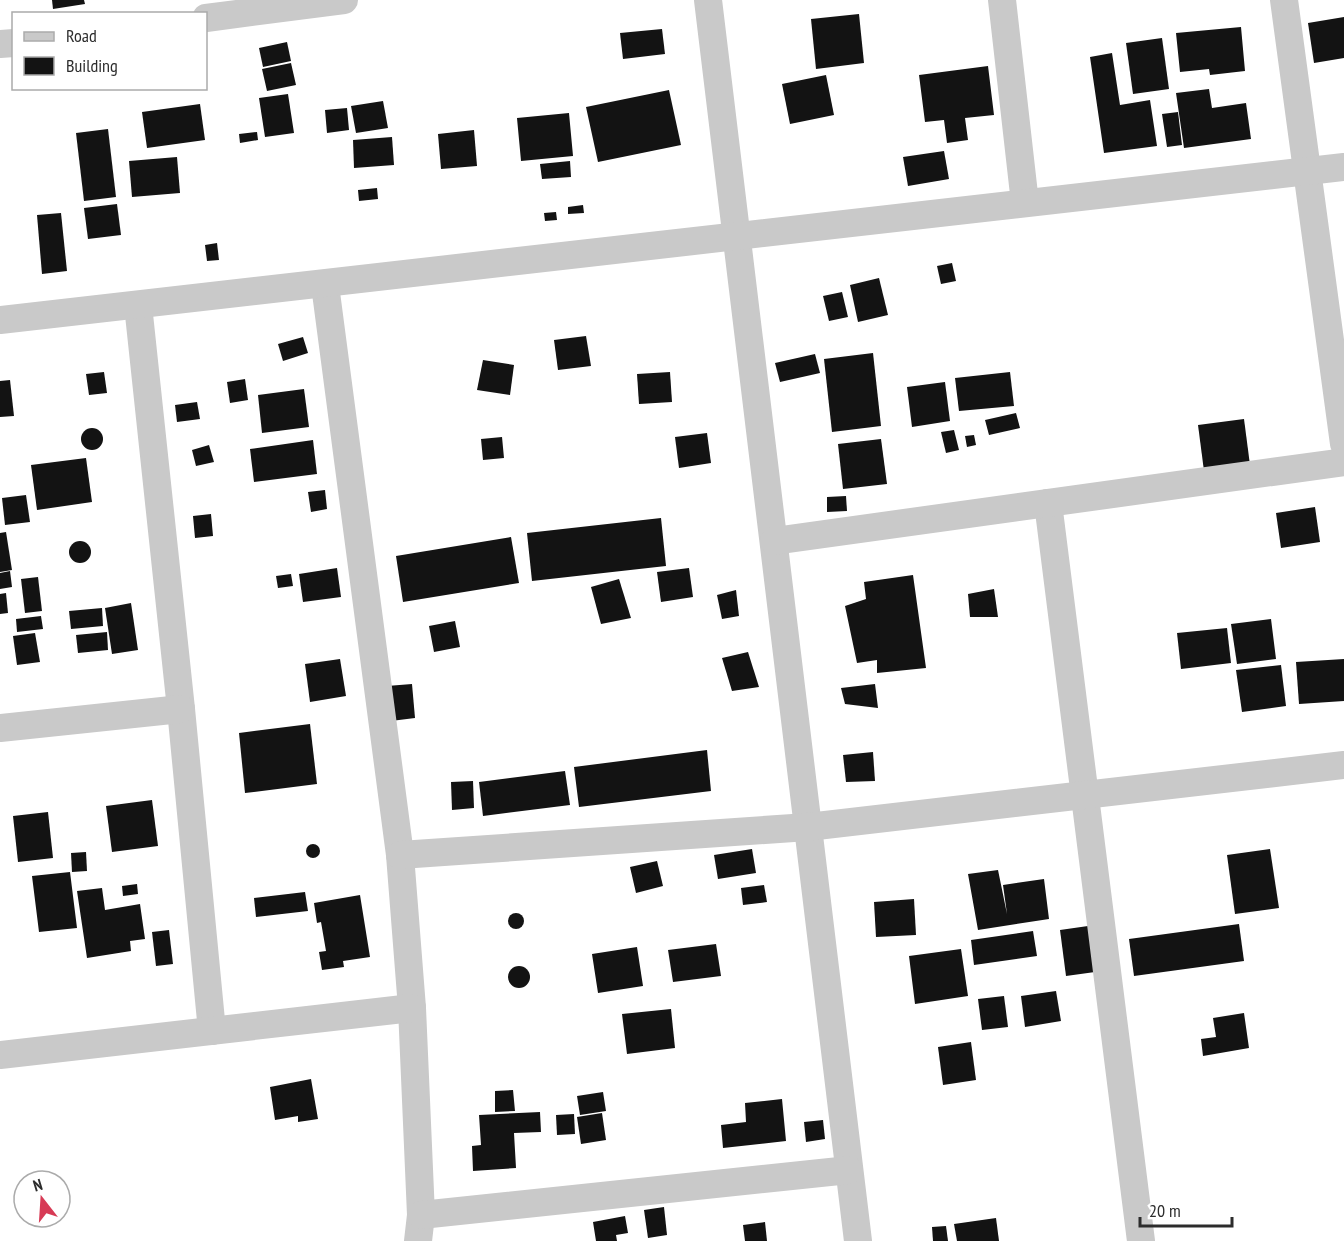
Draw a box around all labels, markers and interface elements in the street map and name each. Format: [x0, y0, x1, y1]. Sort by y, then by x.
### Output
legend [12, 12, 207, 90]
text: Road [66, 24, 97, 47]
text: Building [66, 54, 118, 77]
north arrow [12, 1169, 72, 1229]
text: N [31, 1174, 45, 1195]
scale bar [1140, 1190, 1232, 1228]
text: 20 m [1149, 1199, 1181, 1222]

